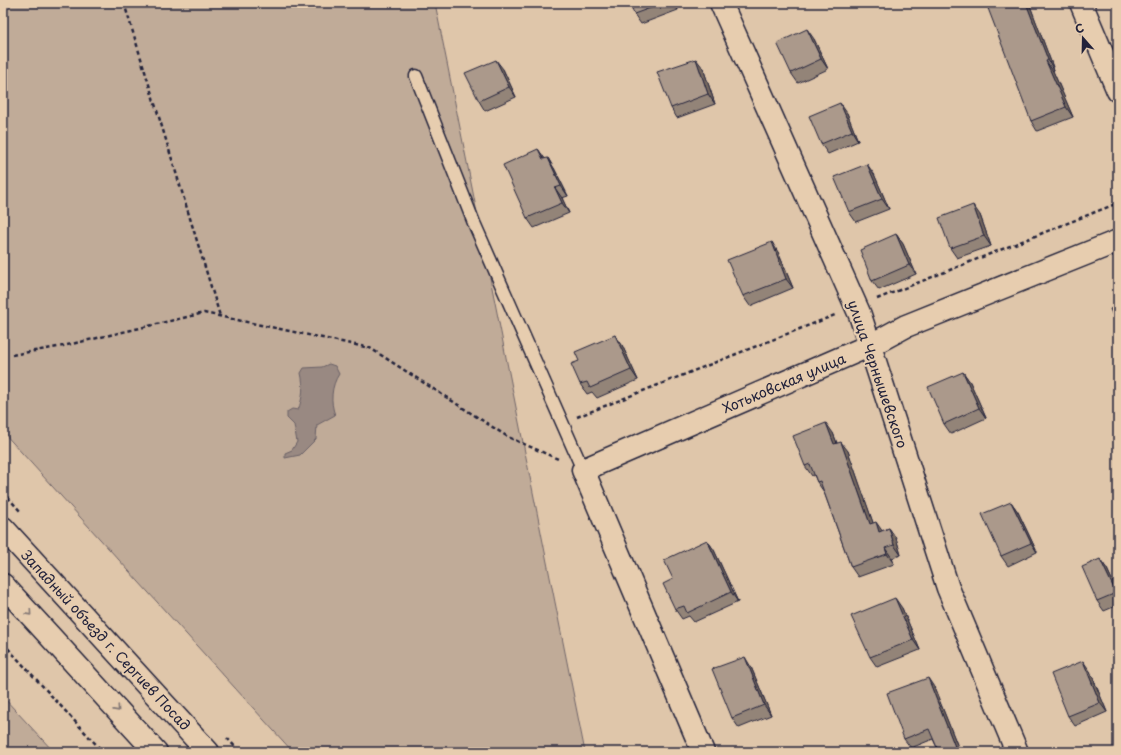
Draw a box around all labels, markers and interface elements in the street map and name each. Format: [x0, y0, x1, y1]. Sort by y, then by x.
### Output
north arrow [1063, 18, 1103, 58]
text: С [1073, 19, 1086, 38]
street label: улица Чернышевского [843, 297, 913, 451]
street label: Хотьковская улица [719, 347, 849, 418]
street label: Западный объезд г. Сергиев Посад [16, 545, 196, 735]
one-way arrow [25, 609, 32, 616]
one-way arrow [112, 705, 119, 712]

